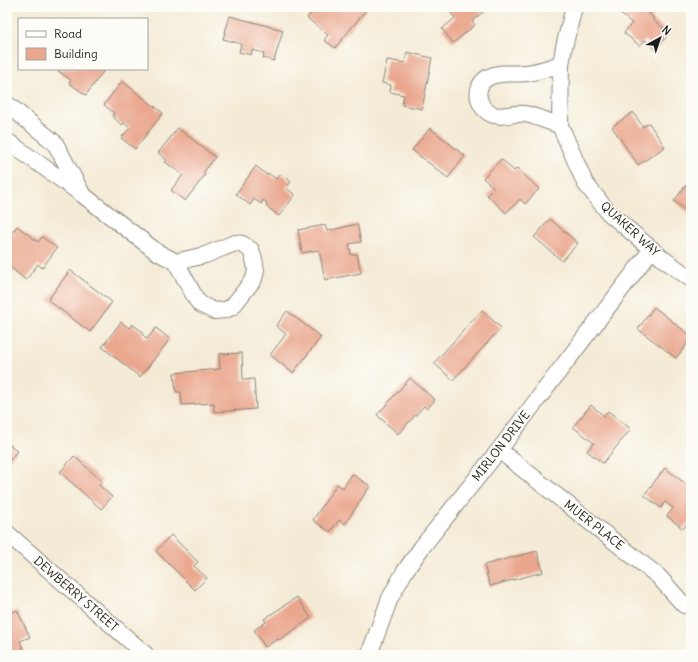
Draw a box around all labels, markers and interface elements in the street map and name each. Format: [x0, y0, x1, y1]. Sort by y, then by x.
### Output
legend [18, 18, 148, 70]
north arrow [640, 18, 680, 58]
text: N [659, 23, 674, 38]
text: Road [54, 26, 82, 41]
text: Building [54, 46, 98, 61]
street label: QUAKER WAY [598, 198, 663, 259]
street label: MIRLON DRIVE [469, 408, 533, 484]
street label: MUER PLACE [561, 497, 627, 553]
street label: DEWBERRY STREET [31, 553, 122, 634]

